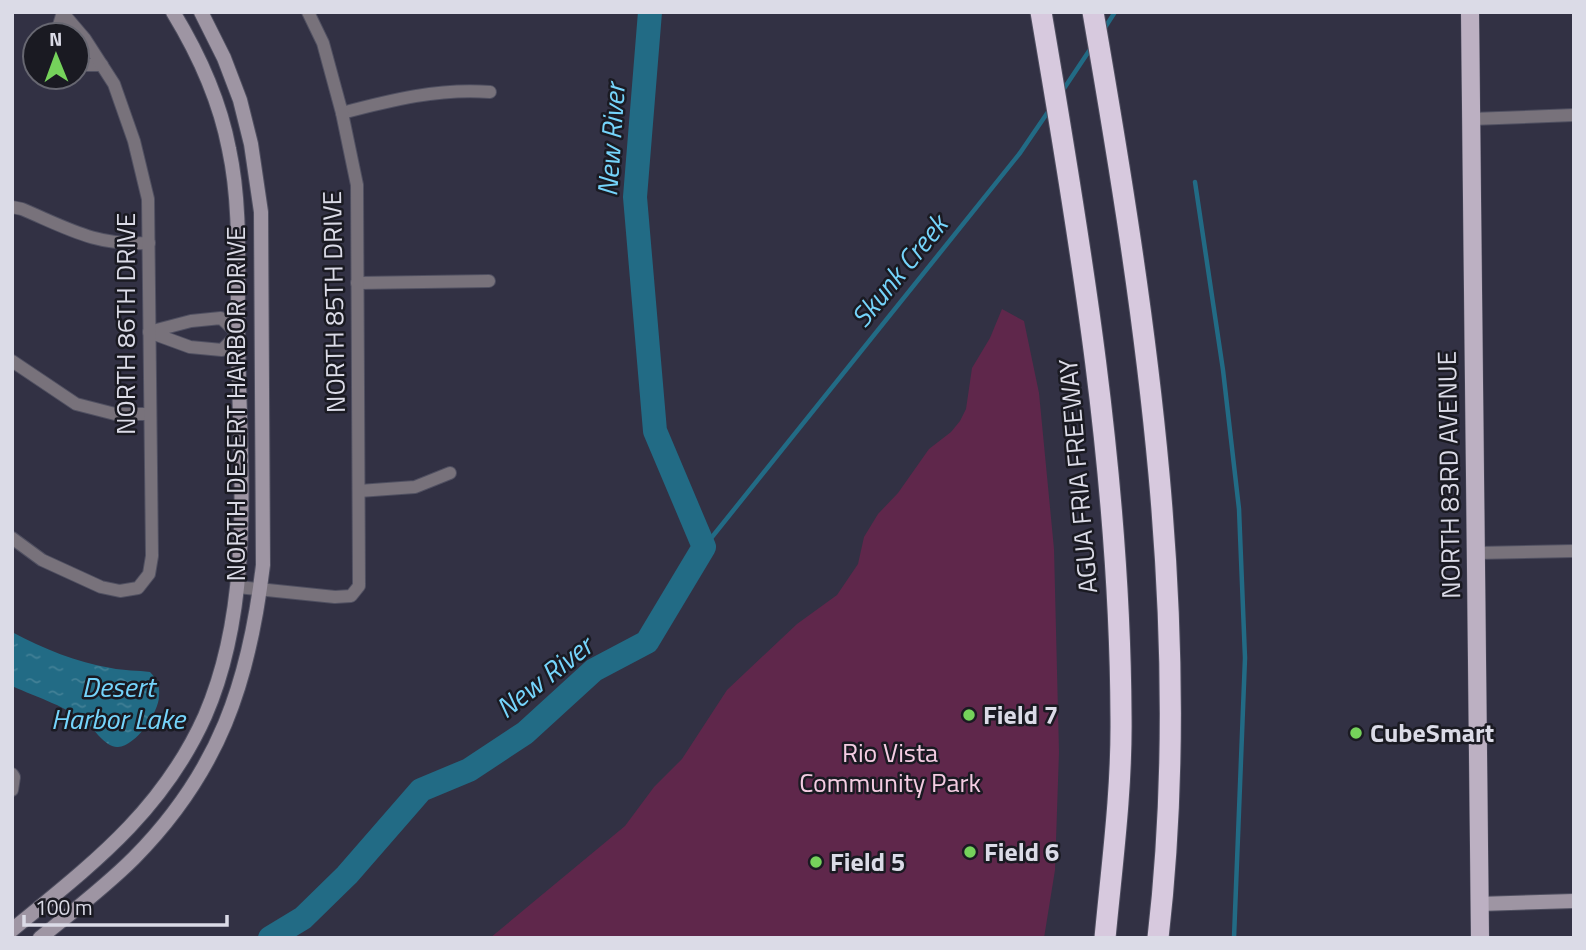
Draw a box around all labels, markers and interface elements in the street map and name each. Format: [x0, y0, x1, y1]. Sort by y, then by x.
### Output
north arrow [21, 21, 91, 91]
text: N [49, 24, 63, 53]
water label: New River [585, 79, 636, 198]
street label: NORTH 85TH DRIVE [312, 191, 355, 413]
water label: Skunk Creek [840, 202, 960, 336]
street label: NORTH 86TH DRIVE [106, 213, 145, 435]
street label: NORTH DESERT HARBOR DRIVE [216, 227, 255, 581]
street label: NORTH 83RD AVENUE [1427, 351, 1470, 599]
street label: AGUA FRIA FREEWAY [1048, 357, 1107, 595]
water label: New River [486, 623, 604, 728]
water label: Desert Harbor Lake [51, 665, 187, 740]
place label: Field 7 [983, 695, 1058, 734]
marker: Field 7 [961, 707, 977, 723]
place label: CubeSmart [1370, 713, 1494, 752]
marker: CubeSmart [1348, 725, 1364, 741]
park label: Rio Vista Community Park [799, 733, 981, 802]
place label: Field 6 [984, 832, 1059, 871]
place label: Field 5 [830, 842, 905, 881]
marker: Field 6 [962, 844, 978, 860]
marker: Field 5 [808, 854, 824, 870]
scale bar [24, 884, 228, 928]
text: 100 m [35, 891, 92, 923]

